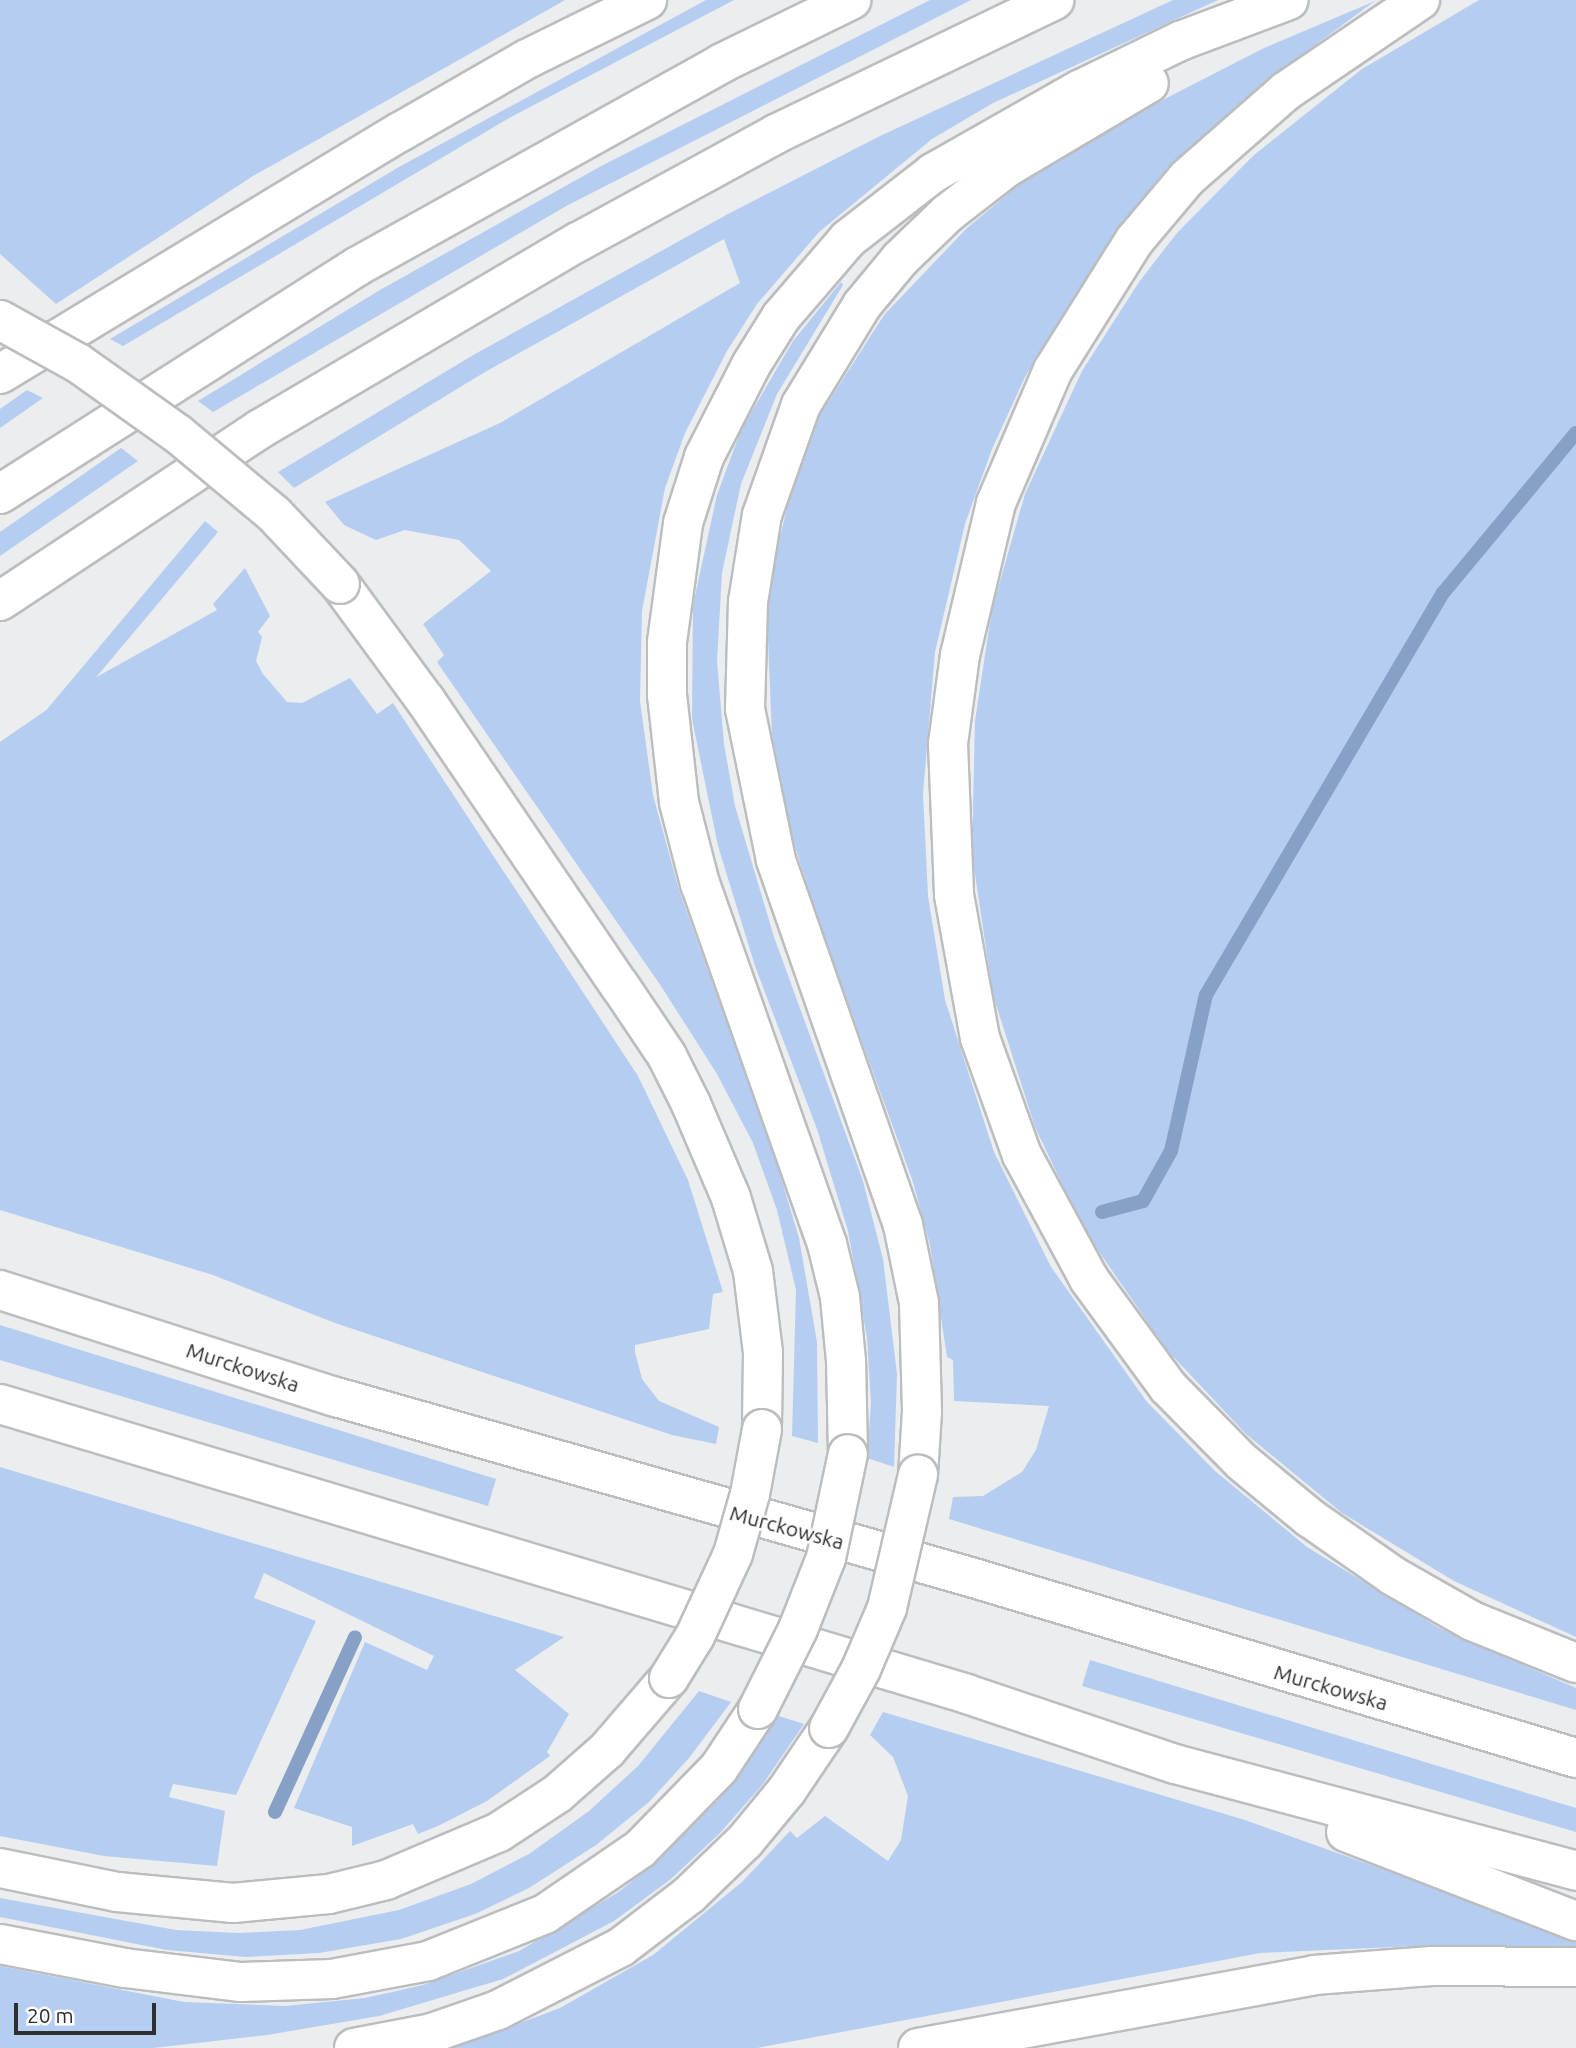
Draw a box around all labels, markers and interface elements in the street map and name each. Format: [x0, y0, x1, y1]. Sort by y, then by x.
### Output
street label: Murckowska [183, 1337, 303, 1397]
street label: Murckowska [727, 1500, 847, 1554]
street label: Murckowska [1271, 1659, 1391, 1715]
scale bar [18, 1988, 159, 2032]
text: 20 m [27, 2003, 74, 2027]

